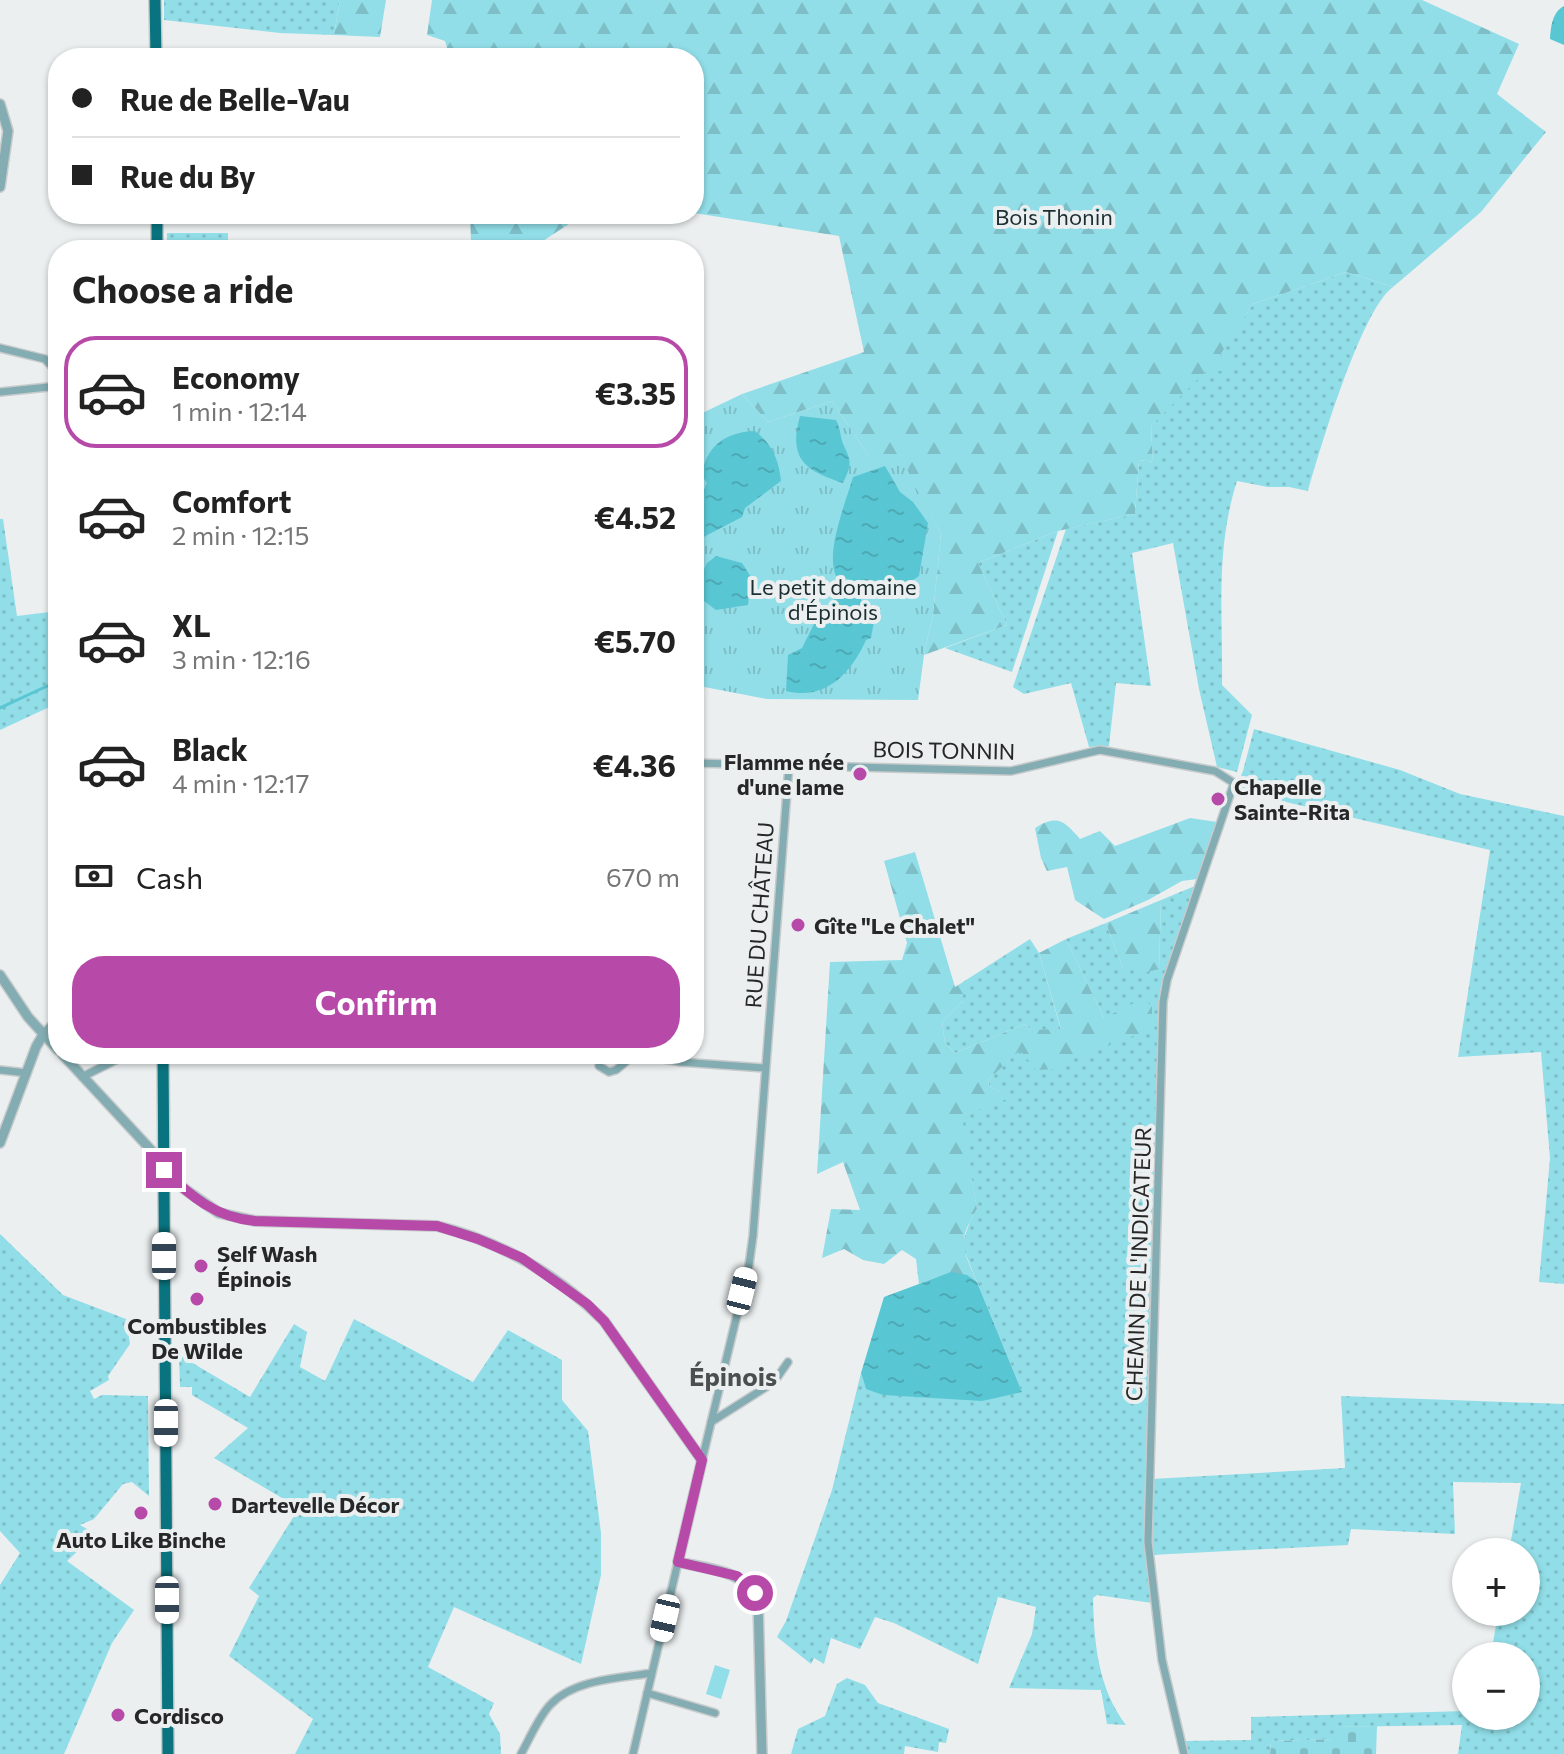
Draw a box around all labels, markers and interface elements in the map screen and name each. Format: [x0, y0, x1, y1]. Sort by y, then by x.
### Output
text: Rue de Belle-Vau [120, 80, 350, 117]
text: Rue du By [120, 157, 255, 194]
park label: Bois Thonin [995, 203, 1113, 230]
text: Choose a ride [72, 266, 293, 310]
icon: car [76, 356, 148, 428]
text: Economy [172, 358, 300, 395]
text: €3.35 [595, 374, 676, 411]
text: 1 min · 12:14 [172, 395, 307, 426]
icon: car [76, 480, 148, 552]
text: Comfort [172, 482, 291, 519]
text: €4.52 [594, 498, 676, 535]
text: 2 min · 12:15 [172, 519, 309, 550]
park label: Le petit domaine d'Épinois [749, 573, 917, 625]
icon: car [76, 604, 148, 676]
text: XL [172, 606, 211, 643]
text: €5.70 [594, 622, 676, 659]
text: 3 min · 12:16 [172, 643, 311, 674]
icon: car [76, 728, 148, 800]
text: Black [172, 730, 248, 767]
street label: BOIS TONNIN [872, 735, 1016, 765]
text: €4.36 [593, 746, 676, 783]
place label: Flamme née d'une lame [724, 748, 844, 800]
marker: Flamme née d'une lame [851, 765, 869, 783]
text: 4 min · 12:17 [172, 767, 309, 798]
place label: Chapelle Sainte-Rita [1234, 773, 1350, 825]
marker: Chapelle Sainte-Rita [1209, 790, 1227, 808]
street label: RUE DU CHÂTEAU [739, 821, 779, 1009]
icon: cash [72, 854, 116, 898]
text: Cash [136, 858, 203, 895]
text: 670 m [606, 861, 680, 892]
place label: Gîte "Le Chalet" [814, 912, 975, 939]
marker: Gîte "Le Chalet" [789, 916, 807, 934]
button: Confirm [72, 956, 680, 1048]
street label: CHEMIN DE L'INDICATEUR [1120, 1126, 1156, 1402]
route end [146, 1152, 182, 1188]
car [152, 1232, 176, 1280]
place label: Self Wash Épinois [217, 1240, 317, 1292]
marker: Self Wash Épinois [192, 1257, 210, 1275]
car [725, 1265, 759, 1317]
marker: Combustibles De Wilde [188, 1290, 206, 1308]
place label: Combustibles De Wilde [127, 1312, 267, 1364]
district label: Épinois [689, 1360, 777, 1391]
car [154, 1399, 178, 1447]
place label: Dartevelle Décor [231, 1491, 400, 1518]
marker: Dartevelle Décor [206, 1495, 224, 1513]
marker: Auto Like Binche [132, 1504, 150, 1522]
place label: Auto Like Binche [56, 1526, 226, 1553]
map controls [1452, 1538, 1540, 1730]
button: + [1452, 1538, 1540, 1626]
route start [737, 1575, 773, 1611]
car [155, 1576, 179, 1624]
car [648, 1592, 682, 1644]
button: − [1452, 1642, 1540, 1730]
place label: Cordisco [134, 1702, 224, 1729]
marker: Cordisco [109, 1706, 127, 1724]

